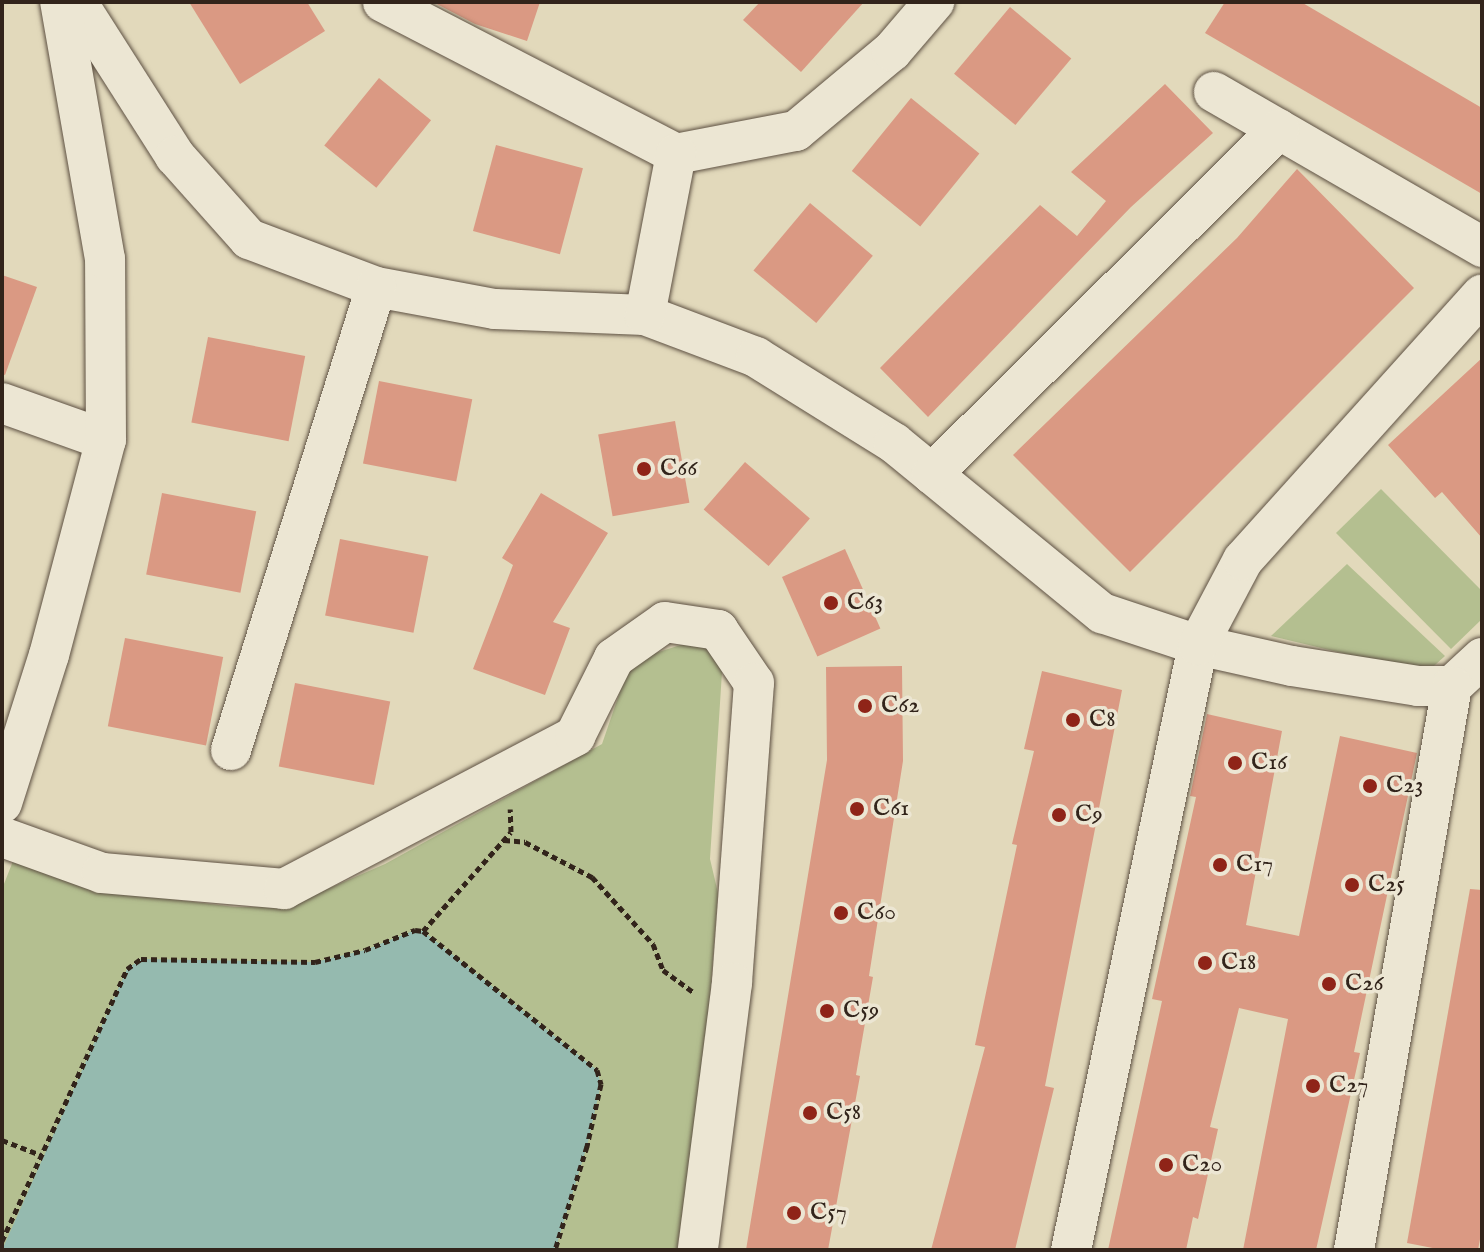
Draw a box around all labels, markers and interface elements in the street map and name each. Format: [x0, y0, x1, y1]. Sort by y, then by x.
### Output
place label: C66 [660, 455, 697, 483]
marker: C66 [635, 460, 653, 478]
place label: C63 [847, 589, 883, 617]
marker: C63 [822, 594, 840, 612]
place label: C62 [881, 692, 920, 720]
marker: C62 [856, 697, 874, 715]
place label: C8 [1089, 706, 1116, 734]
marker: C8 [1064, 711, 1082, 729]
place label: C16 [1251, 749, 1287, 777]
marker: C16 [1226, 754, 1244, 772]
place label: C23 [1386, 772, 1423, 800]
marker: C23 [1361, 777, 1379, 795]
place label: C61 [873, 795, 909, 823]
marker: C61 [848, 800, 866, 818]
place label: C9 [1075, 801, 1103, 829]
marker: C9 [1050, 806, 1068, 824]
place label: C17 [1236, 851, 1273, 879]
marker: C17 [1211, 856, 1229, 874]
place label: C25 [1368, 871, 1405, 899]
marker: C25 [1343, 876, 1361, 894]
place label: C60 [857, 899, 896, 927]
marker: C60 [832, 904, 850, 922]
place label: C18 [1221, 949, 1257, 977]
marker: C18 [1196, 954, 1214, 972]
place label: C26 [1345, 970, 1384, 998]
marker: C26 [1320, 975, 1338, 993]
place label: C59 [843, 997, 879, 1025]
marker: C59 [818, 1002, 836, 1020]
place label: C27 [1329, 1072, 1368, 1100]
marker: C27 [1304, 1077, 1322, 1095]
place label: C58 [826, 1099, 861, 1127]
marker: C58 [801, 1104, 819, 1122]
place label: C20 [1182, 1151, 1222, 1179]
marker: C20 [1157, 1156, 1175, 1174]
place label: C57 [810, 1199, 847, 1227]
marker: C57 [785, 1204, 803, 1222]

